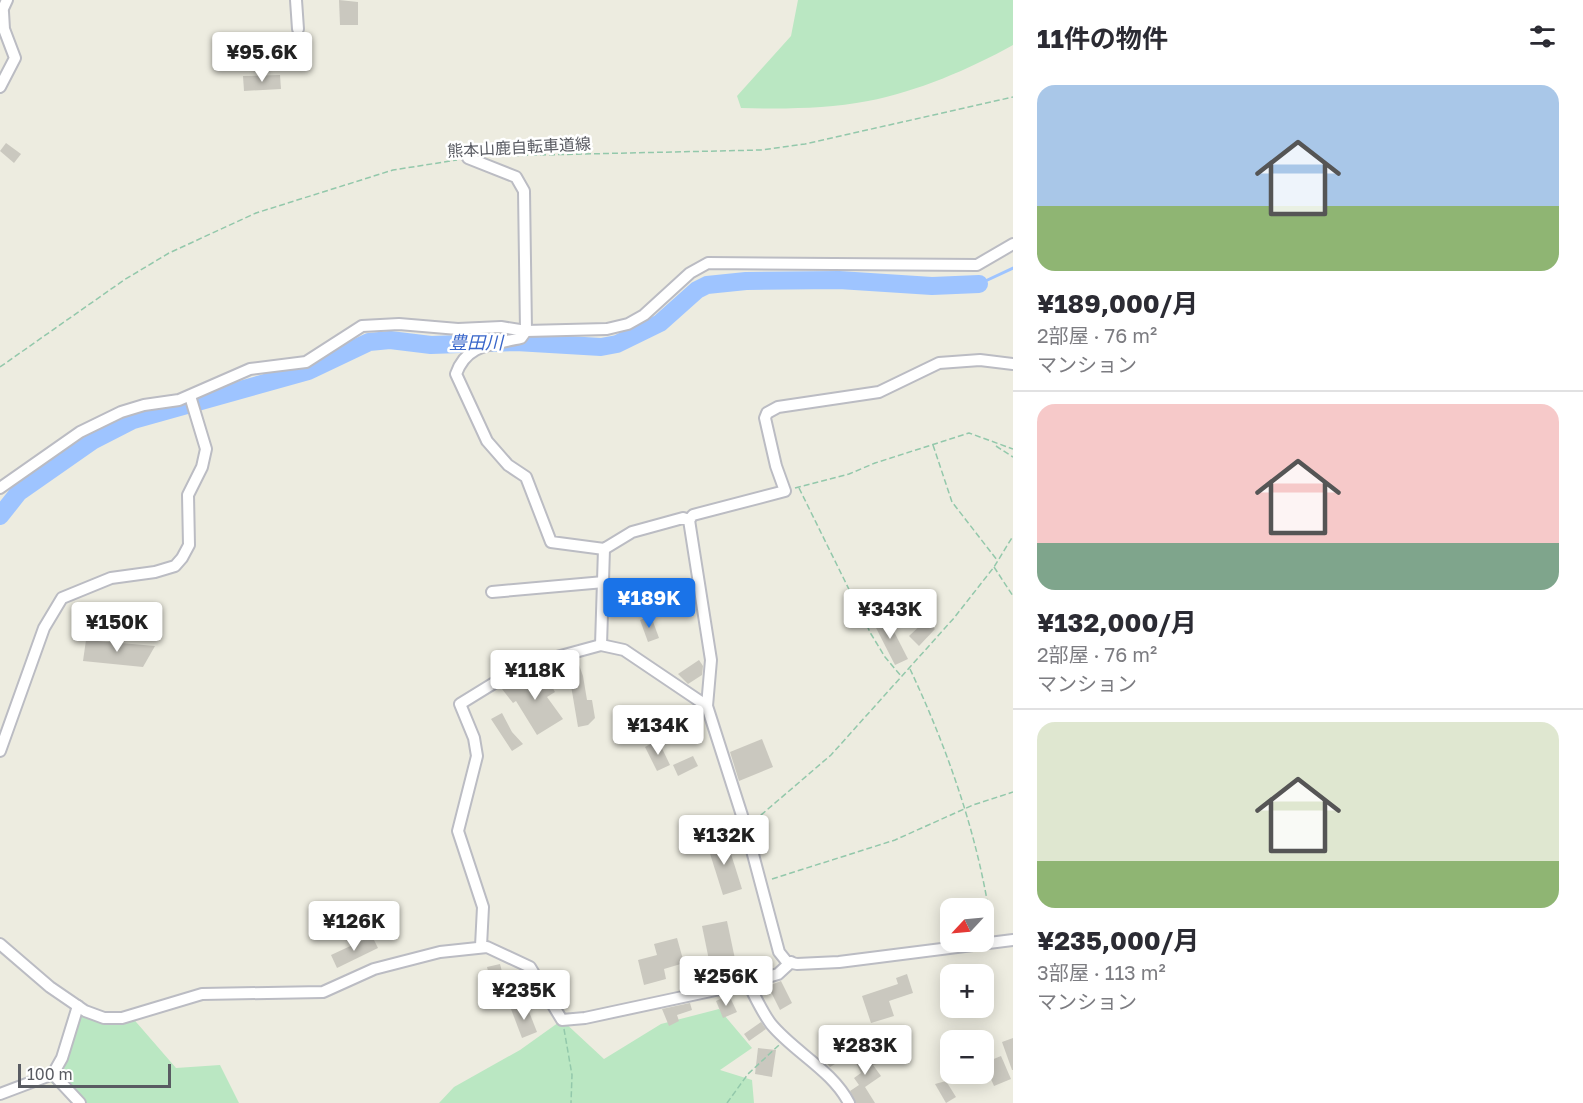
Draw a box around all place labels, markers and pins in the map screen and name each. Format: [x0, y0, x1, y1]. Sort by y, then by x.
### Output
pin: ¥95.6K [213, 32, 311, 83]
pin: ¥189K [607, 578, 691, 629]
pin: ¥343K [848, 589, 932, 640]
pin: ¥150K [75, 602, 159, 653]
pin: ¥118K [493, 650, 577, 701]
pin: ¥134K [616, 705, 700, 756]
pin: ¥132K [682, 815, 766, 866]
pin: ¥126K [312, 901, 396, 952]
pin: ¥256K [684, 956, 768, 1007]
pin: ¥235K [482, 970, 566, 1021]
pin: ¥283K [823, 1025, 907, 1076]

